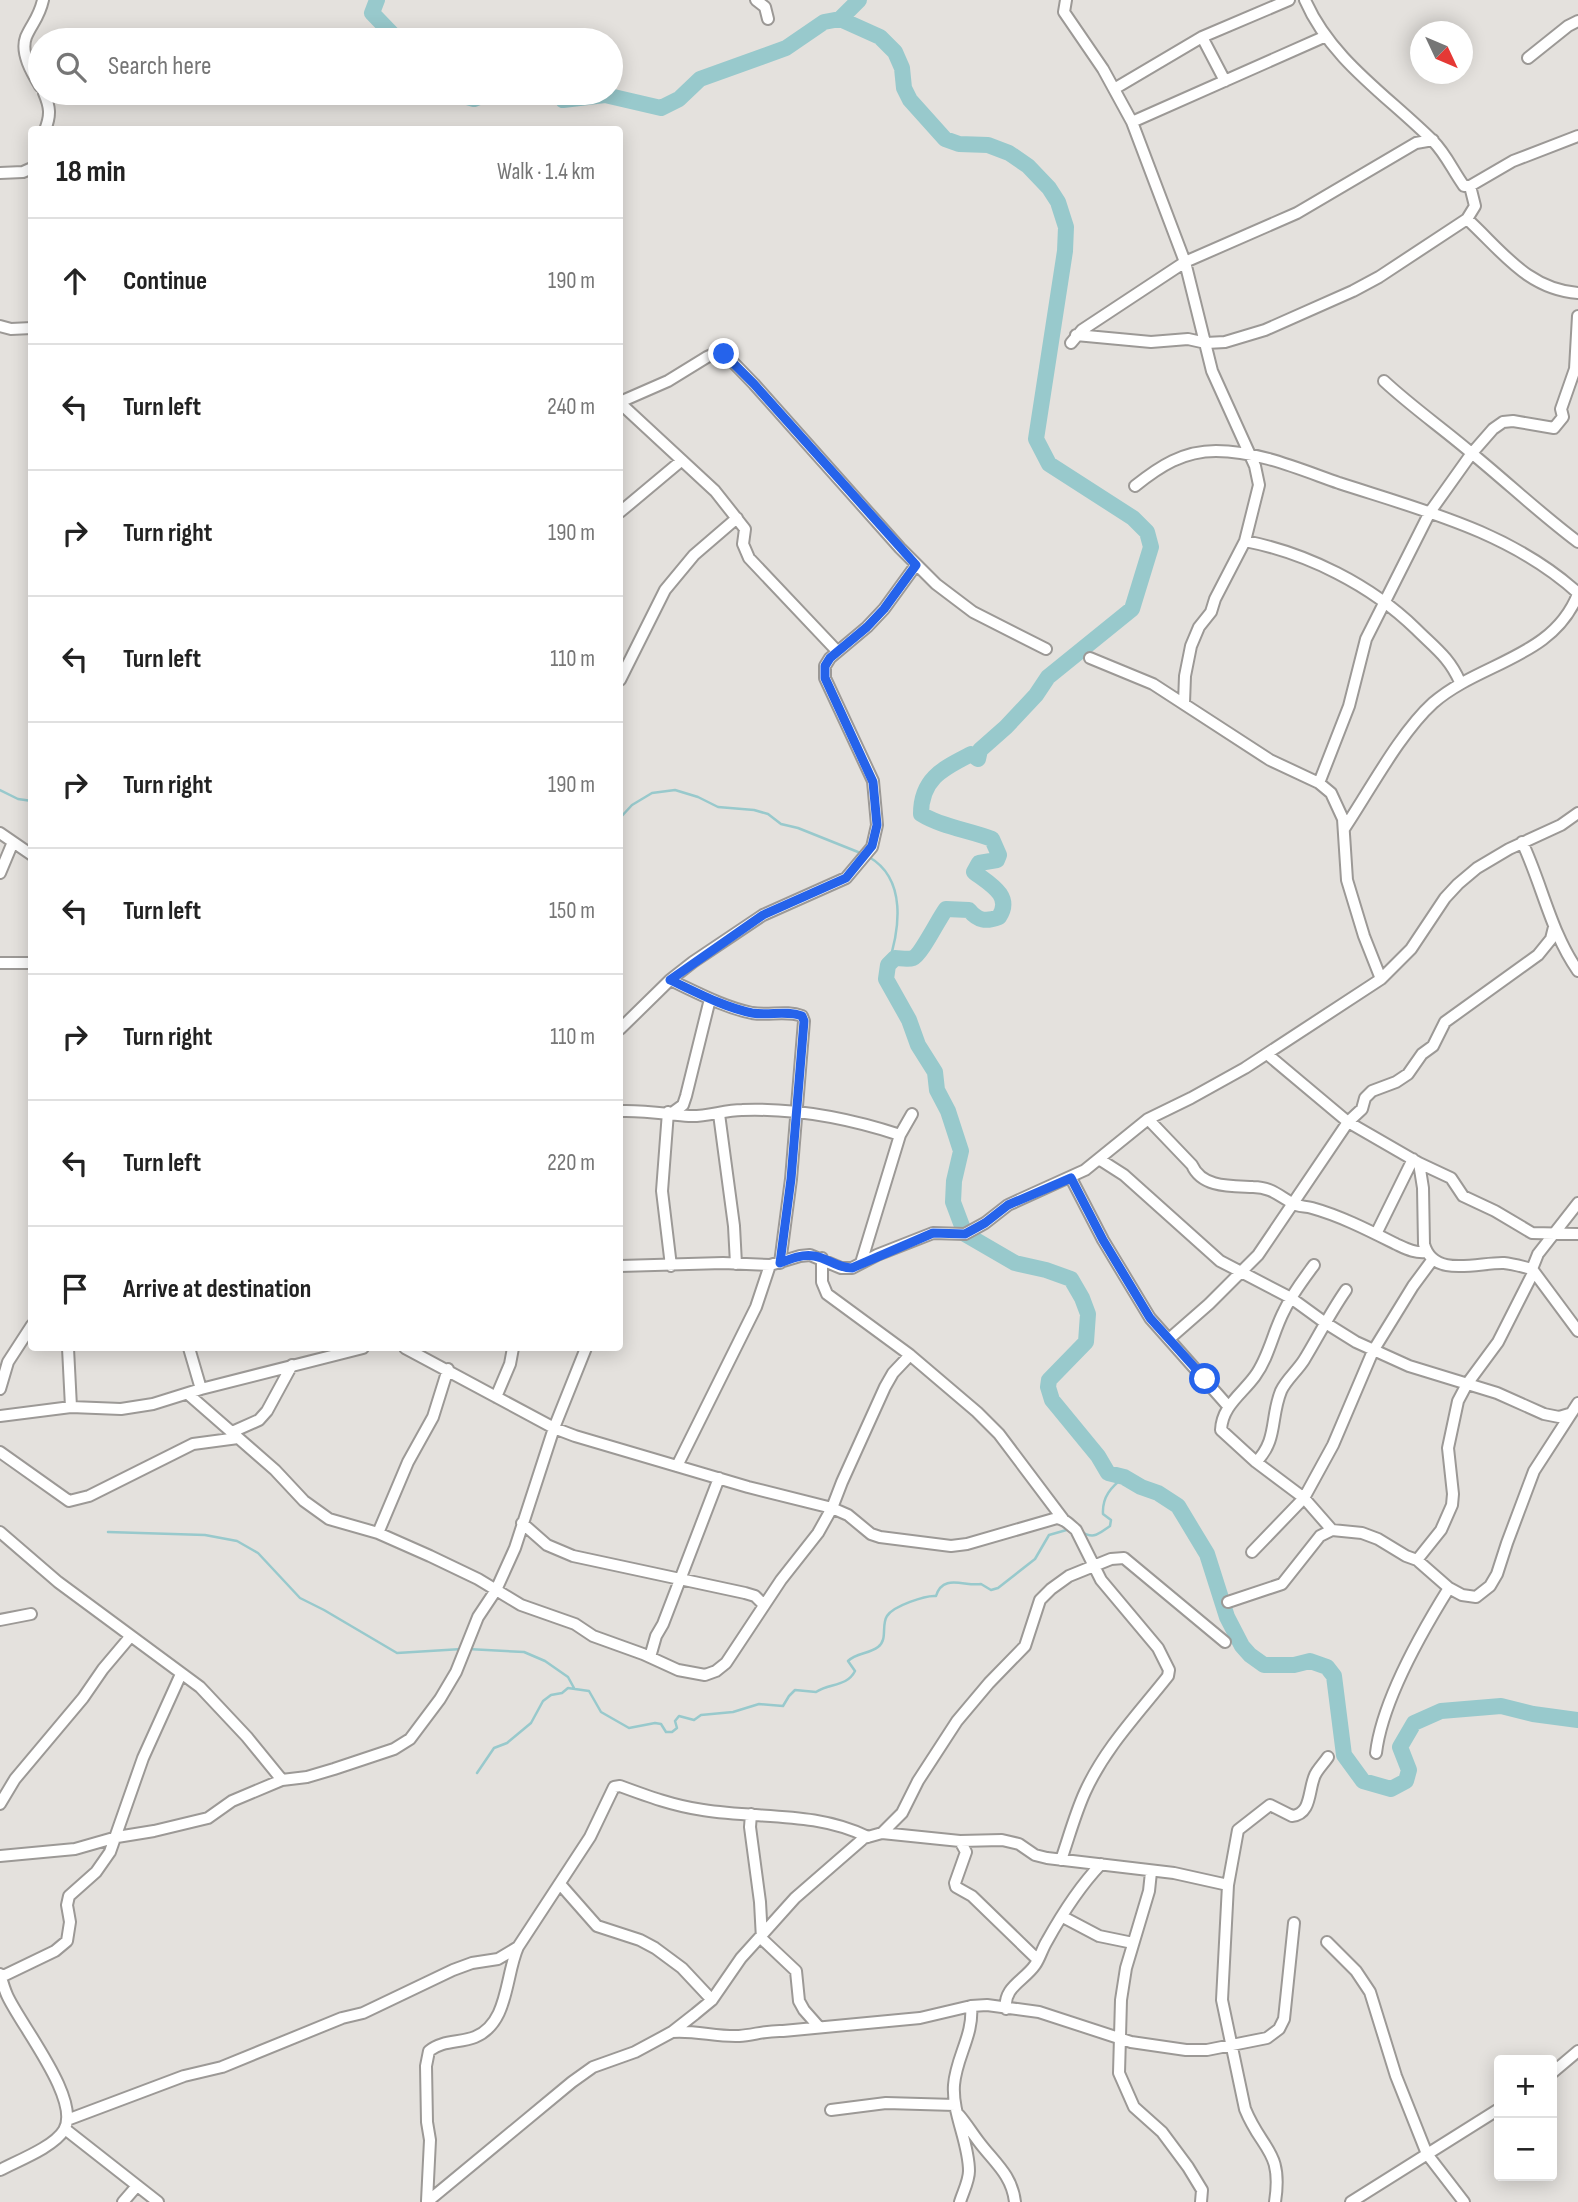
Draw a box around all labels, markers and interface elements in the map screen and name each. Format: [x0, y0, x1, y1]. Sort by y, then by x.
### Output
north arrow [1410, 21, 1473, 84]
search box [28, 28, 623, 105]
icon: search [52, 48, 90, 86]
text: Search here [108, 51, 211, 82]
text: 18 min [56, 154, 126, 190]
text: Walk · 1.4 km [497, 158, 595, 186]
icon: ahead [56, 262, 94, 300]
text: Continue [123, 266, 207, 297]
text: 190 m [548, 267, 595, 295]
route end [708, 338, 739, 369]
icon: left [56, 388, 94, 426]
text: Turn left [123, 392, 201, 423]
text: 240 m [547, 393, 595, 421]
icon: right [56, 514, 94, 552]
text: Turn right [123, 518, 212, 549]
text: 190 m [548, 519, 595, 547]
icon: left [56, 640, 94, 678]
text: Turn left [123, 644, 201, 675]
text: 110 m [550, 645, 595, 673]
icon: right [56, 766, 94, 804]
text: Turn right [123, 770, 212, 801]
text: 190 m [548, 771, 595, 799]
icon: left [56, 892, 94, 930]
text: Turn left [123, 896, 201, 927]
text: 150 m [549, 897, 595, 925]
icon: right [56, 1018, 94, 1056]
text: Turn right [123, 1022, 212, 1053]
text: 110 m [550, 1023, 595, 1051]
icon: left [56, 1144, 94, 1182]
text: Turn left [123, 1148, 201, 1179]
text: 220 m [547, 1149, 595, 1177]
icon: arrive [56, 1270, 94, 1308]
text: Arrive at destination [123, 1274, 311, 1305]
route start [1189, 1363, 1220, 1394]
map controls [1494, 2055, 1557, 2181]
button: + [1494, 2055, 1557, 2118]
button: − [1494, 2118, 1557, 2181]

